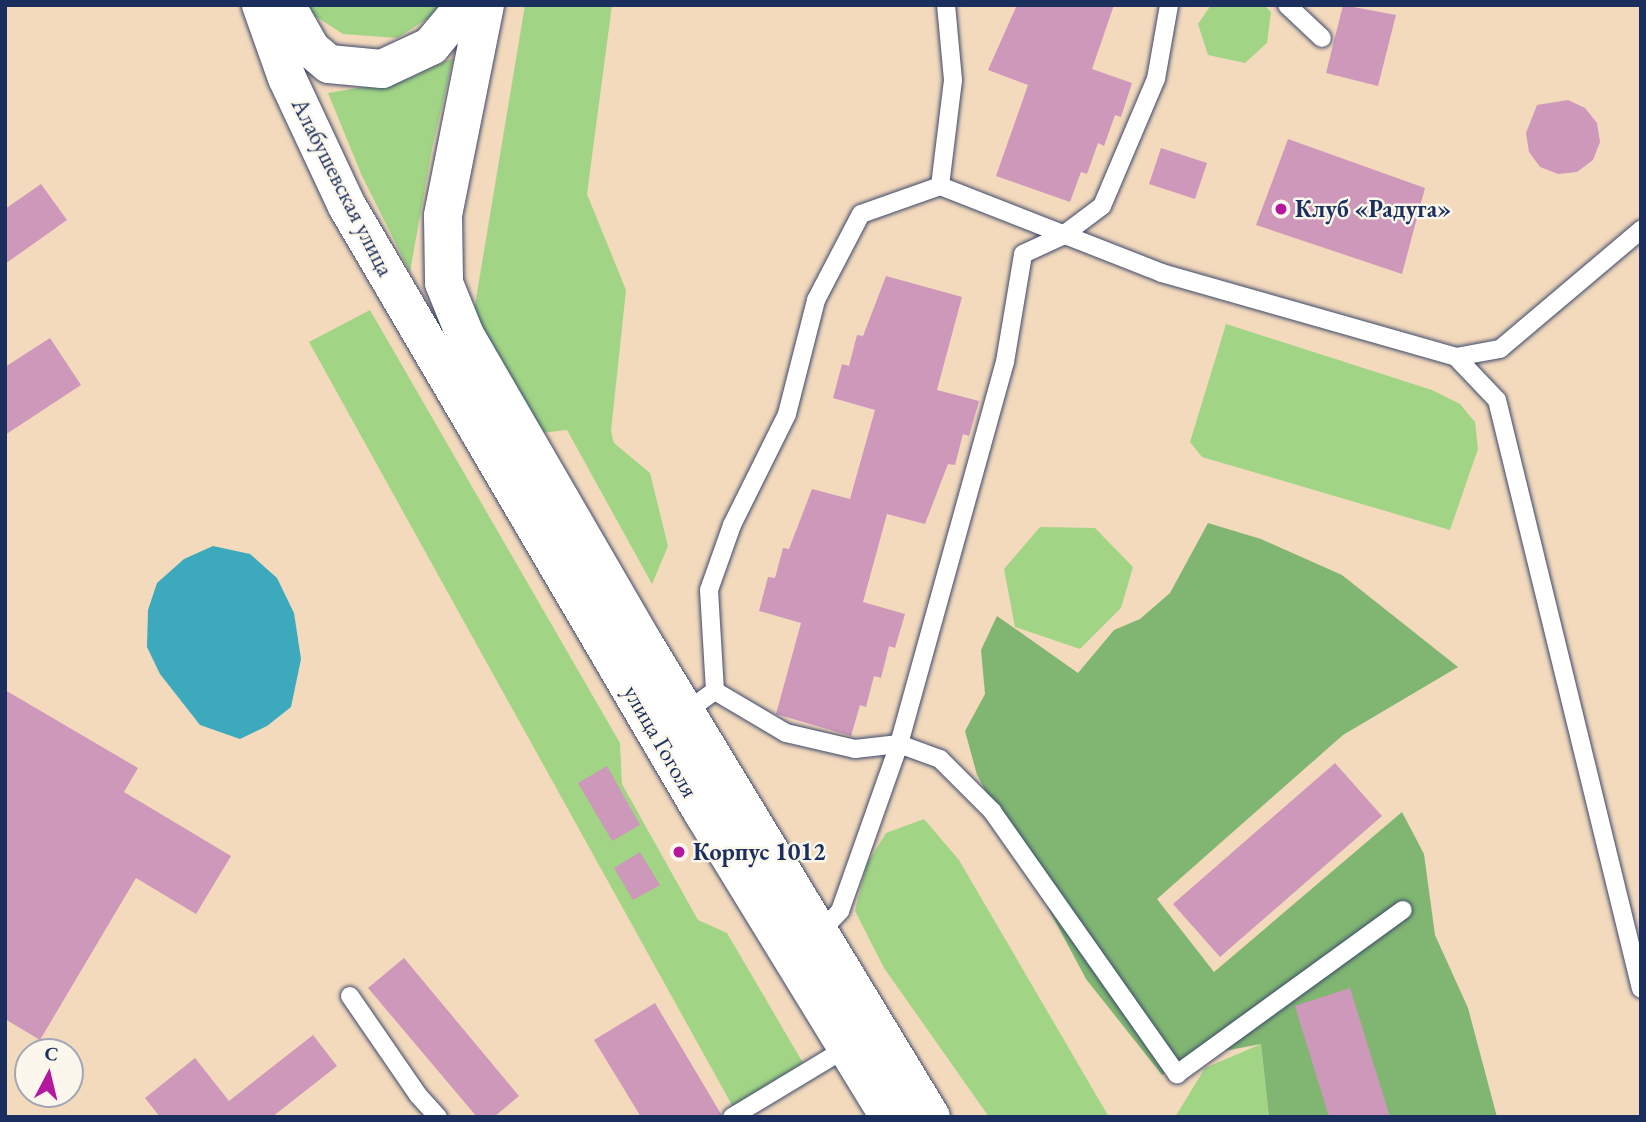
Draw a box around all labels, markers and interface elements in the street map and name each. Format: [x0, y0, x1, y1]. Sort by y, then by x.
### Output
street label: Алабушевская улица [286, 93, 400, 281]
place label: Клуб «Радуга» [1295, 195, 1451, 223]
marker: Клуб «Радуга» [1273, 201, 1289, 217]
street label: улица Гоголя [617, 680, 705, 802]
place label: Корпус 1012 [693, 838, 826, 866]
marker: Корпус 1012 [671, 844, 687, 860]
north arrow [14, 1038, 84, 1108]
text: С [43, 1040, 60, 1067]

